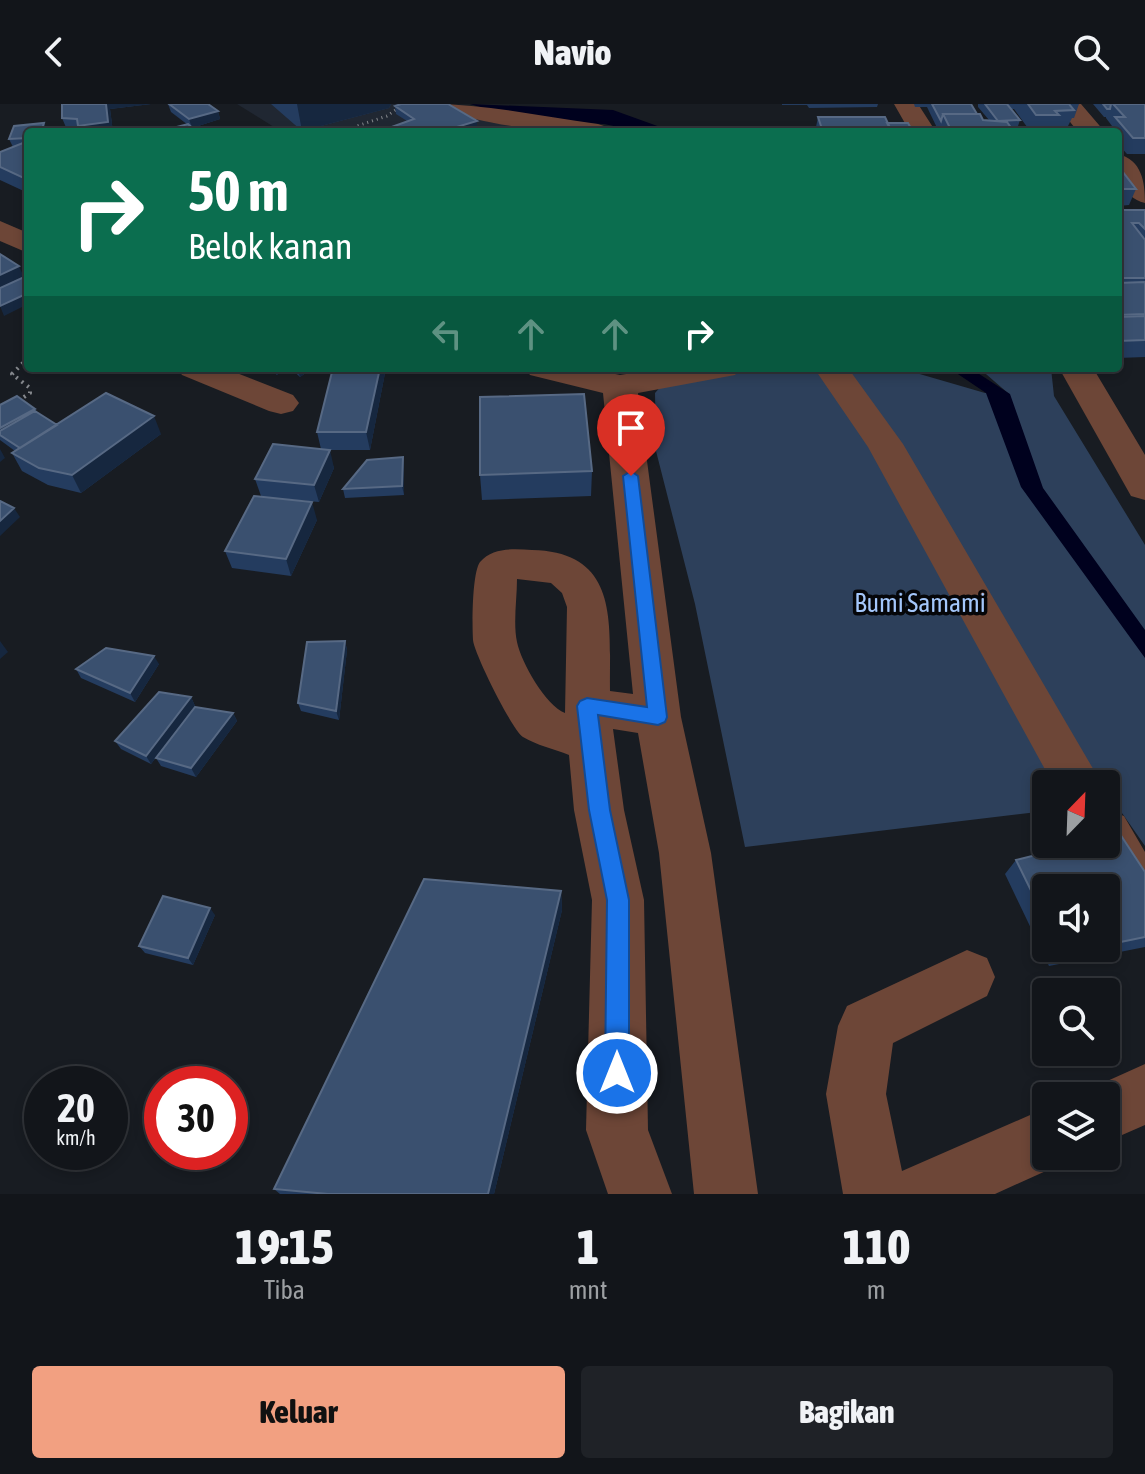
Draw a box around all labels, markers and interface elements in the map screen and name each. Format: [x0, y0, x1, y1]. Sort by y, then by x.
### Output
icon: back [32, 30, 76, 74]
icon: search [1069, 30, 1113, 74]
text: Navio [533, 31, 612, 73]
text: 50 m [188, 159, 289, 223]
icon: right [56, 160, 160, 264]
text: Belok kanan [188, 225, 353, 267]
icon: left [425, 312, 469, 356]
icon: ahead [509, 312, 553, 356]
icon: ahead [593, 312, 637, 356]
icon: right [677, 312, 721, 356]
pin [597, 394, 665, 476]
icon: arrive [609, 406, 653, 450]
park label: Bumi Samami [854, 588, 986, 618]
north arrow [1032, 770, 1120, 858]
map controls [1032, 770, 1120, 1170]
button: sound [1032, 874, 1120, 962]
button: search [1032, 978, 1120, 1066]
position arrow [575, 1031, 659, 1115]
speed limit sign: 30 [144, 1066, 248, 1170]
button: layers [1032, 1082, 1120, 1170]
text: 20 [57, 1085, 95, 1130]
text: km/h [56, 1126, 96, 1149]
text: 19:15 [235, 1219, 334, 1274]
text: 1 [577, 1219, 599, 1274]
text: 110 [842, 1219, 910, 1274]
text: Tiba [264, 1275, 305, 1305]
text: mnt [569, 1275, 607, 1305]
text: m [867, 1275, 886, 1305]
button: Keluar [32, 1366, 565, 1458]
button: Bagikan [581, 1366, 1113, 1458]

